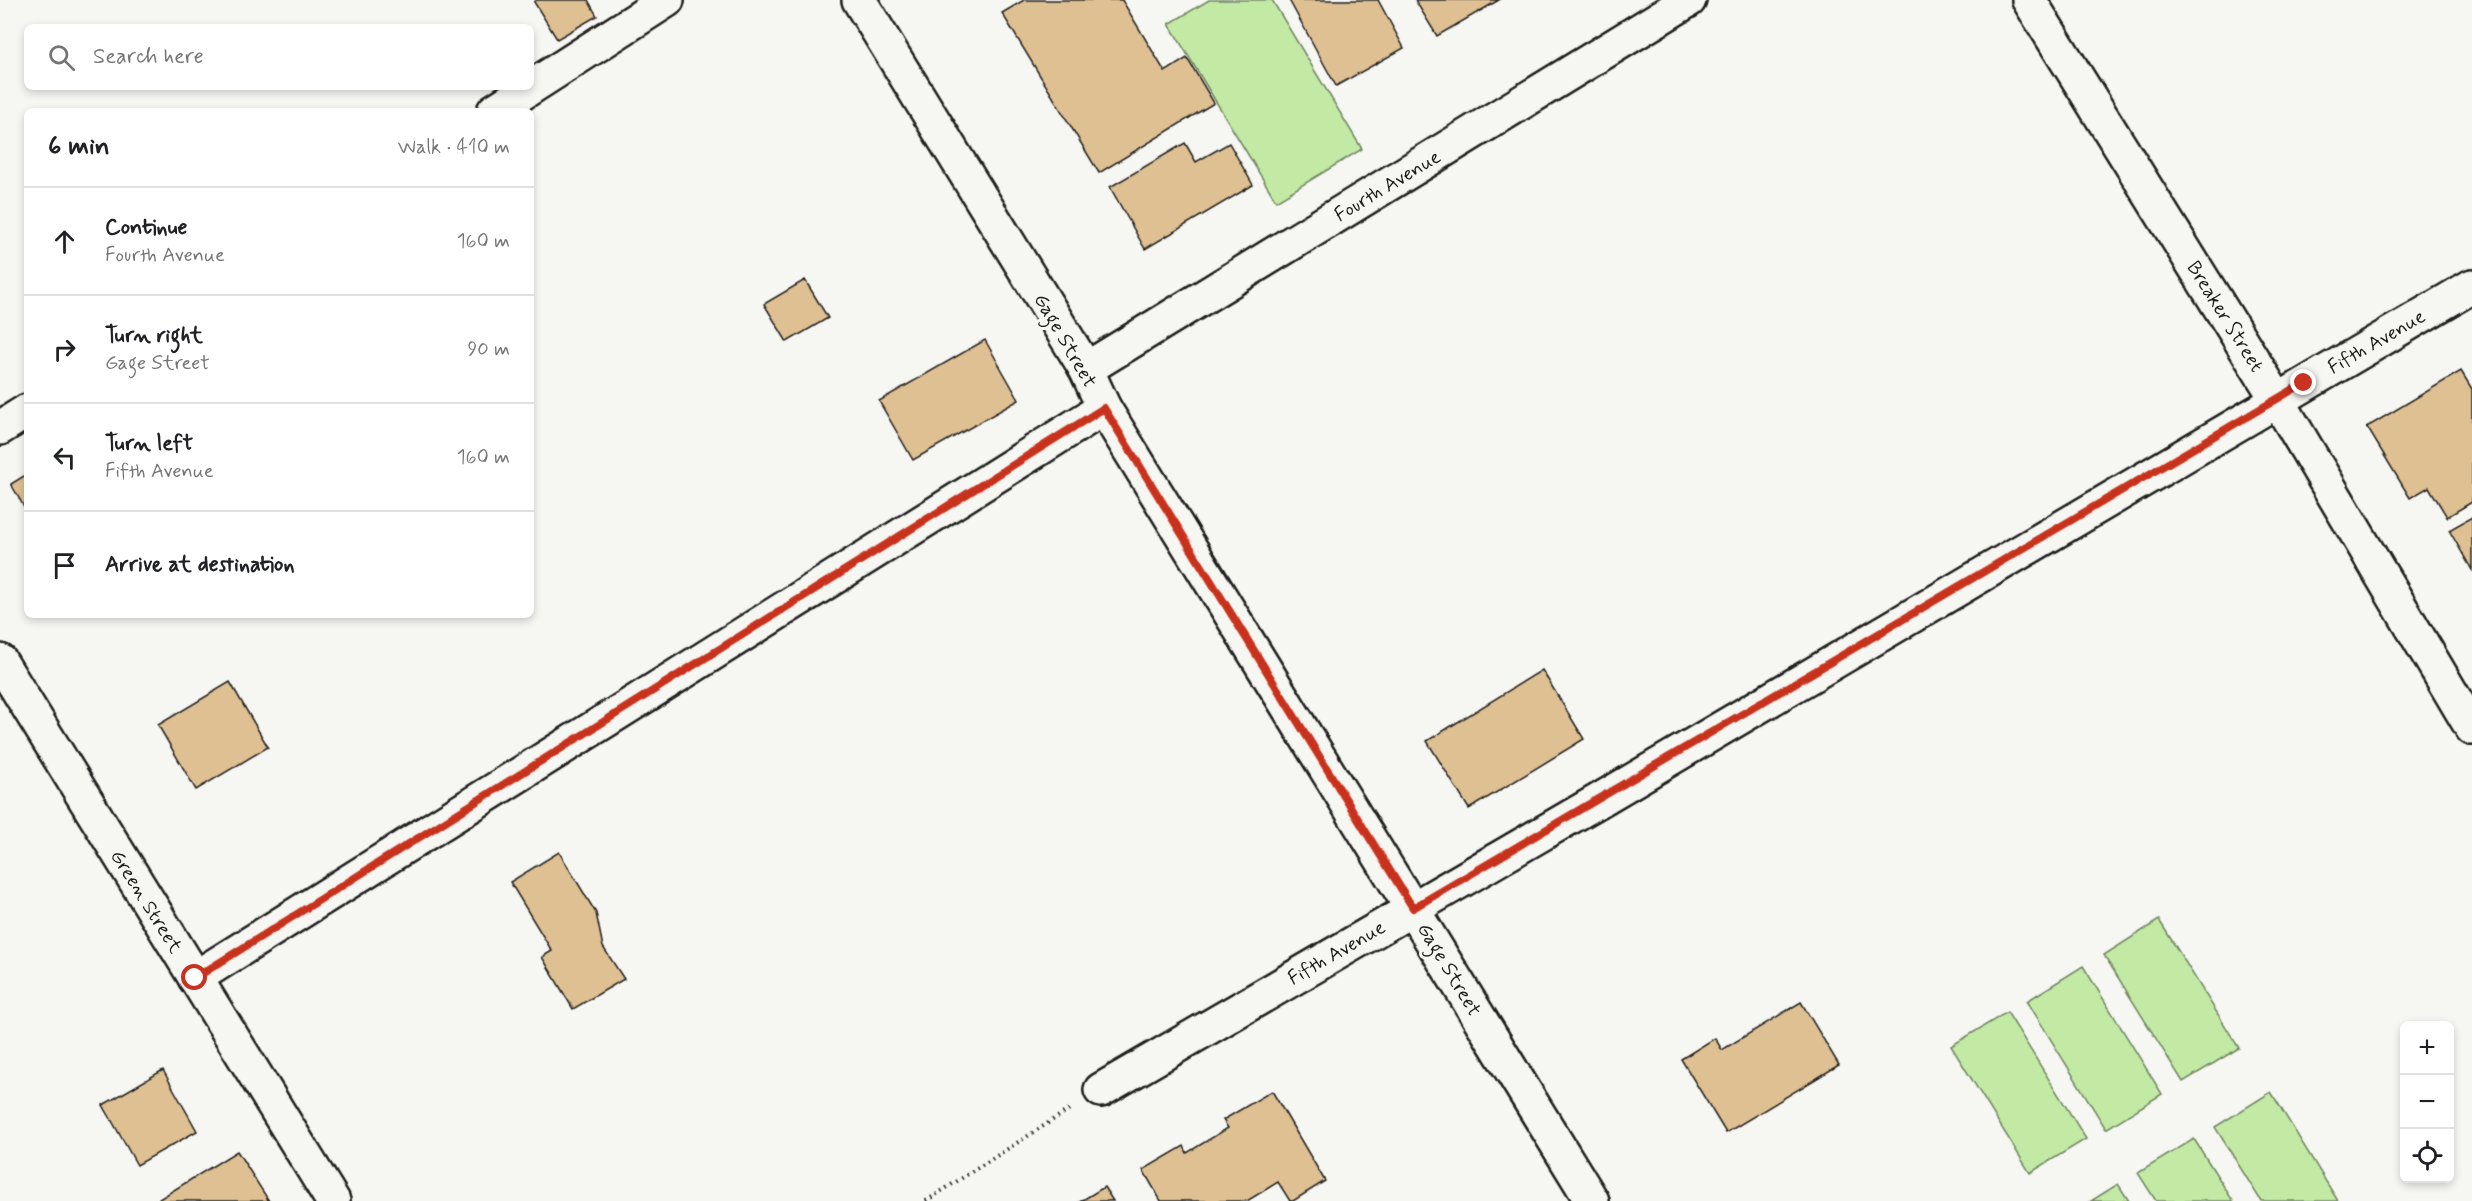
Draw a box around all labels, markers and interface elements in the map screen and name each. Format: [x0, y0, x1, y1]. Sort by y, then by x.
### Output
search box [24, 24, 534, 90]
icon: search [45, 41, 78, 74]
text: Search here [93, 43, 204, 71]
text: 6 min [48, 130, 110, 164]
text: Walk · 410 m [398, 134, 510, 161]
street label: Fourth Avenue [1329, 144, 1446, 229]
text: Continue [105, 214, 187, 242]
icon: ahead [48, 225, 81, 258]
text: 160 m [457, 228, 510, 255]
text: Fourth Avenue [105, 242, 225, 269]
street label: Breaker Street [2180, 256, 2270, 378]
street label: Gage Street [1025, 289, 1103, 394]
street label: Fifth Avenue [2323, 303, 2431, 381]
text: Turn right [105, 322, 203, 350]
icon: right [48, 333, 81, 366]
text: 90 m [467, 336, 510, 363]
text: Gage Street [105, 350, 210, 377]
route end [2290, 369, 2316, 395]
text: Turn left [105, 430, 193, 458]
icon: left [48, 441, 81, 474]
text: 160 m [457, 444, 510, 471]
text: Fifth Avenue [105, 458, 214, 485]
icon: arrive [48, 549, 81, 582]
text: Arrive at destination [105, 551, 295, 579]
street label: Green Street [103, 845, 188, 959]
street label: Fifth Avenue [1283, 914, 1391, 992]
street label: Gage Street [1408, 918, 1487, 1023]
route start [181, 964, 207, 990]
map controls [2400, 1021, 2454, 1183]
button: + [2400, 1021, 2454, 1075]
button: − [2400, 1075, 2454, 1129]
button: locate [2400, 1129, 2454, 1183]

